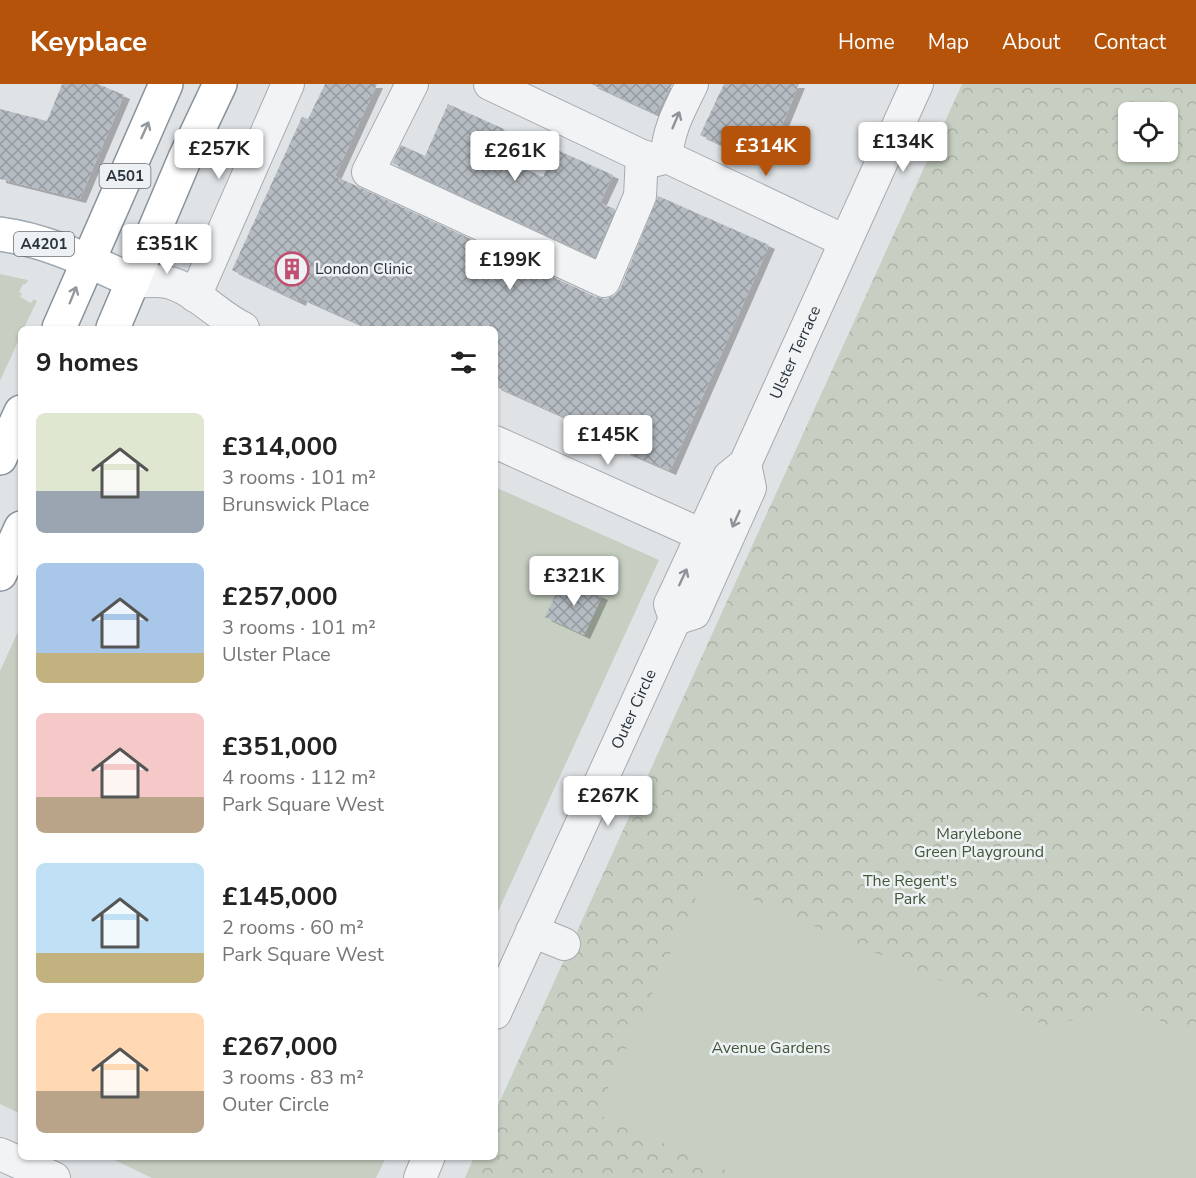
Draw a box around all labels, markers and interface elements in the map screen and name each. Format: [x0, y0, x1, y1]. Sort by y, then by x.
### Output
text: Keyplace [30, 23, 147, 61]
text: Home [838, 28, 895, 56]
text: Map [928, 28, 969, 56]
text: About [1002, 28, 1060, 56]
text: Contact [1093, 28, 1166, 56]
map controls [1118, 102, 1178, 162]
button: locate [1118, 102, 1178, 162]
one-way arrow [670, 111, 682, 129]
one-way arrow [140, 122, 151, 140]
pin: £134K [861, 122, 945, 173]
pin: £314K [724, 126, 808, 177]
text: £134K [872, 128, 934, 155]
pin: £257K [177, 129, 261, 180]
pin: £261K [473, 131, 557, 182]
text: £314K [735, 132, 797, 159]
text: £257K [188, 135, 250, 162]
text: £261K [484, 137, 546, 164]
road number: A501 [100, 164, 150, 188]
pin: £351K [125, 224, 209, 275]
text: £351K [136, 230, 198, 257]
road number: A4201 [14, 232, 74, 256]
pin: £199K [468, 240, 552, 291]
text: £199K [479, 246, 541, 273]
building icon: London Clinic [274, 251, 310, 287]
place label: London Clinic [315, 258, 413, 280]
one-way arrow [69, 286, 80, 305]
street label: Ulster Terrace [765, 302, 826, 403]
text: 9 homes [36, 345, 138, 380]
icon: filters [447, 346, 480, 379]
pin: £145K [566, 415, 650, 466]
text: £145K [577, 421, 639, 448]
text: £314,000 [222, 429, 338, 464]
icon: home [84, 437, 156, 509]
text: 3 rooms · 101 m² [222, 464, 376, 491]
text: Brunswick Place [222, 491, 369, 518]
one-way arrow [730, 510, 742, 528]
pin: £321K [532, 556, 616, 607]
text: £321K [543, 562, 605, 589]
one-way arrow [677, 568, 689, 586]
text: £257,000 [222, 579, 338, 614]
icon: home [84, 587, 156, 659]
text: 3 rooms · 101 m² [222, 614, 376, 641]
text: Ulster Place [222, 641, 331, 668]
street label: Outer Circle [606, 666, 662, 753]
text: £351,000 [222, 729, 338, 764]
icon: home [84, 737, 156, 809]
text: 4 rooms · 112 m² [222, 764, 376, 791]
pin: £267K [566, 776, 650, 827]
text: £267K [577, 782, 639, 809]
text: Park Square West [222, 791, 384, 818]
park label: Marylebone Green Playground [914, 823, 1044, 863]
park label: The Regent's Park [863, 870, 957, 910]
text: £145,000 [222, 879, 338, 914]
icon: home [84, 887, 156, 959]
text: 2 rooms · 60 m² [222, 914, 364, 941]
text: Park Square West [222, 941, 384, 968]
text: £267,000 [222, 1029, 338, 1064]
icon: home [84, 1037, 156, 1109]
park label: Avenue Gardens [712, 1037, 830, 1059]
text: 3 rooms · 83 m² [222, 1064, 364, 1091]
text: Outer Circle [222, 1091, 329, 1118]

